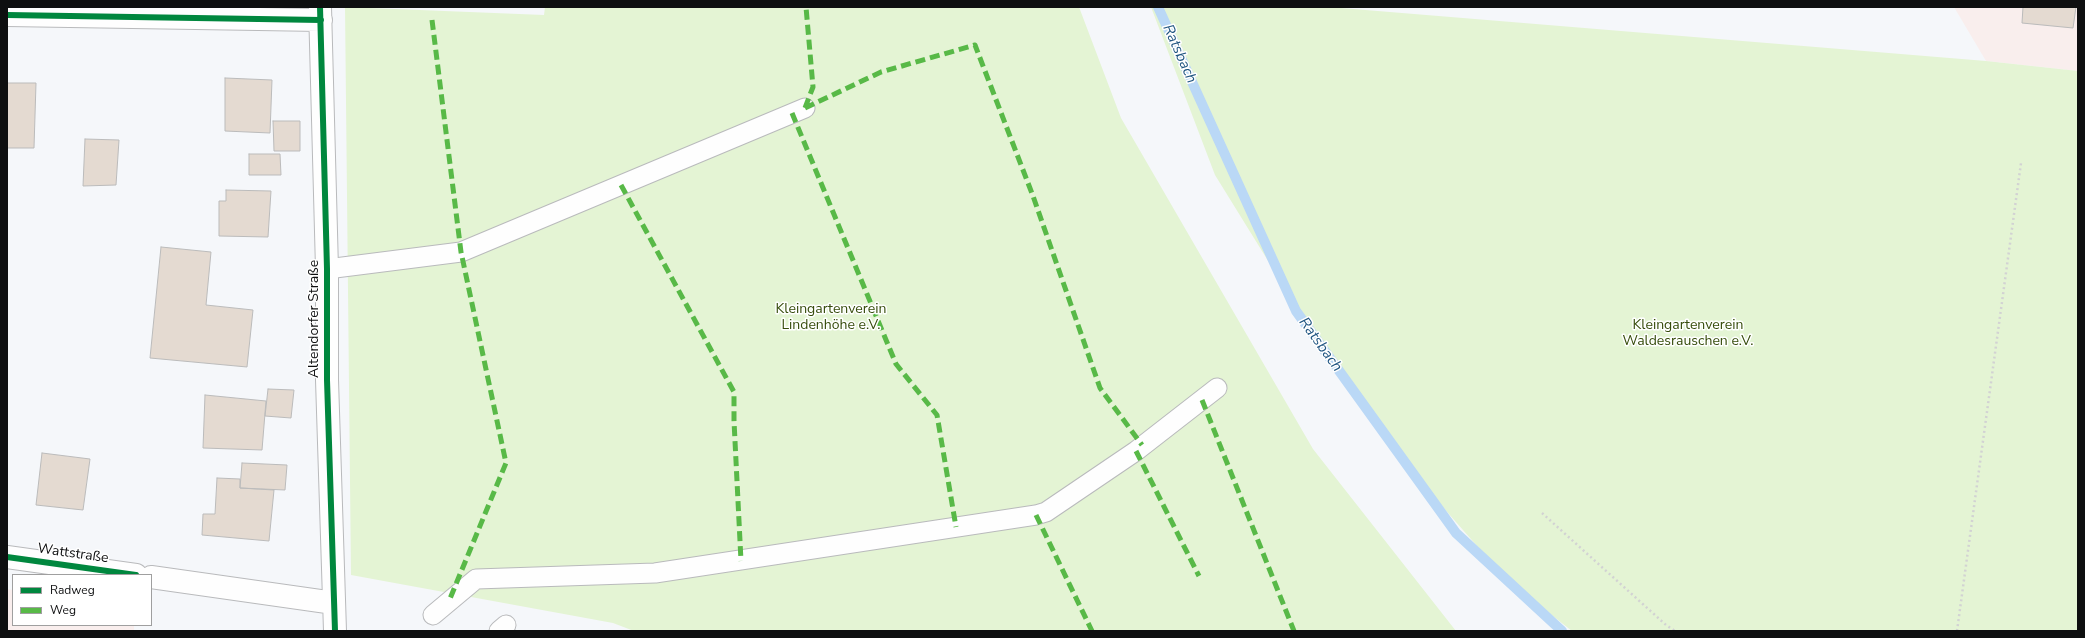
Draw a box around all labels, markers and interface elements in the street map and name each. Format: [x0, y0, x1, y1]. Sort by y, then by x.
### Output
water label: Ratsbach [1158, 22, 1200, 86]
street label: Altendorfer Straße [307, 260, 323, 378]
park label: Kleingartenverein Lindenhöhe e.V. [776, 302, 886, 334]
water label: Ratsbach [1294, 314, 1346, 376]
park label: Kleingartenverein Waldesrauschen e.V. [1623, 318, 1753, 350]
street label: Wattstraße [36, 541, 110, 567]
legend [12, 574, 152, 626]
text: Radweg [50, 582, 95, 598]
text: Weg [50, 602, 76, 618]

